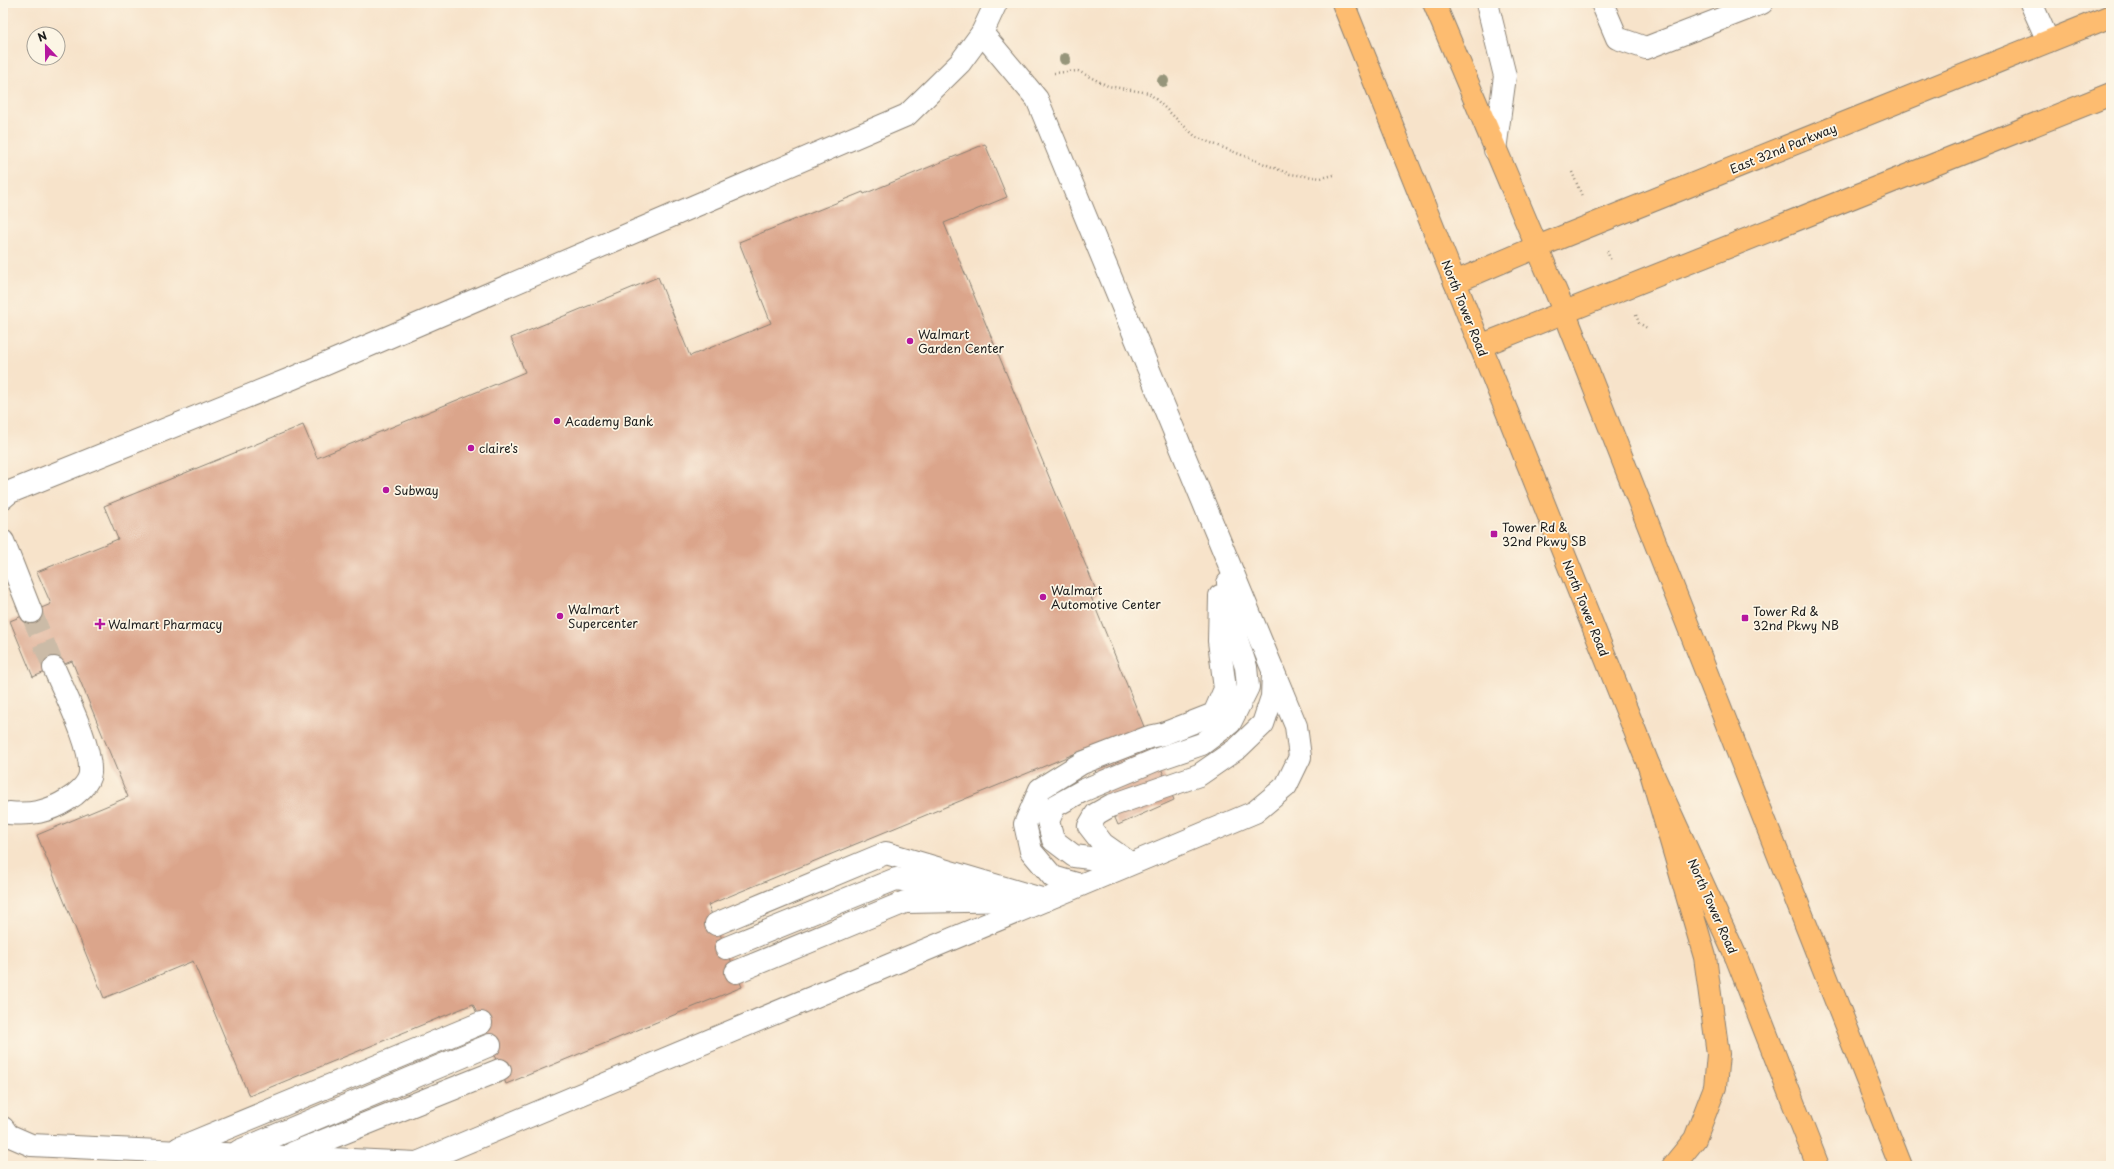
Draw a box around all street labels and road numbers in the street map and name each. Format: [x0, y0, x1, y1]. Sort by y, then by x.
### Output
street label: East 32nd Parkway [1727, 118, 1839, 178]
street label: North Tower Road [1437, 257, 1493, 359]
street label: North Tower Road [1558, 557, 1614, 659]
street label: North Tower Road [1684, 856, 1742, 956]

